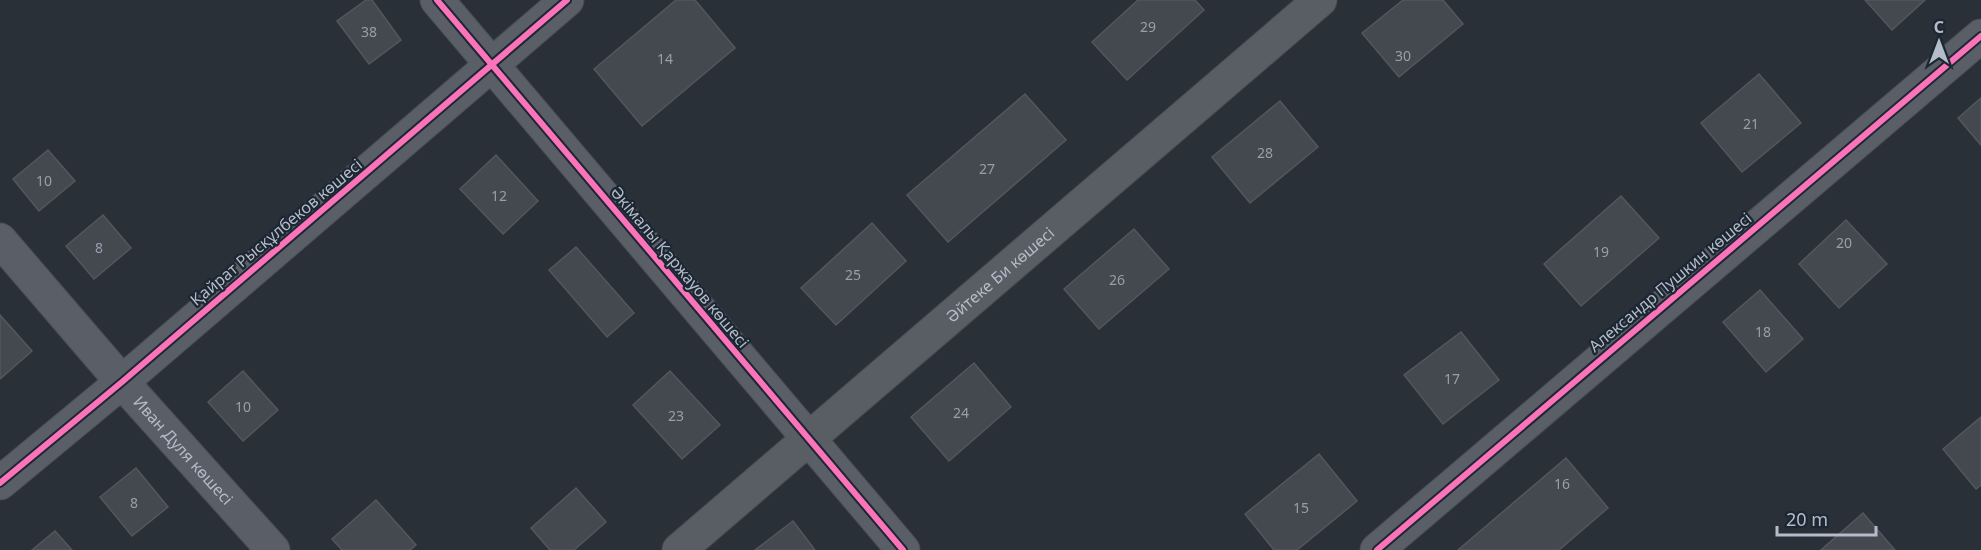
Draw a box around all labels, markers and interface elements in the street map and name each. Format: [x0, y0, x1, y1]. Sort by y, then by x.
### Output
north arrow [1909, 12, 1969, 72]
text: С [1934, 16, 1944, 38]
house number: 29 [1140, 17, 1156, 36]
house number: 38 [361, 22, 377, 41]
house number: 30 [1395, 46, 1411, 65]
house number: 14 [657, 49, 673, 68]
house number: 21 [1743, 114, 1759, 133]
house number: 28 [1257, 143, 1273, 162]
street label: Қайрат Рысқұлбеков көшесі [185, 154, 367, 310]
house number: 27 [979, 159, 995, 178]
house number: 10 [36, 171, 52, 190]
street label: Әкімалы Қаржауов көшесі [606, 182, 754, 352]
house number: 12 [491, 186, 507, 205]
street label: Александр Пушкин көшесі [1584, 207, 1756, 357]
street label: Әйтеке Би көшесі [941, 222, 1059, 327]
house number: 20 [1836, 233, 1852, 252]
house number: 8 [95, 238, 103, 257]
house number: 19 [1593, 242, 1609, 261]
house number: 25 [845, 265, 861, 284]
house number: 26 [1109, 270, 1125, 289]
house number: 18 [1755, 322, 1771, 341]
house number: 17 [1444, 369, 1460, 388]
street label: Иван Дуля көшесі [129, 391, 238, 509]
house number: 10 [235, 397, 251, 416]
house number: 24 [953, 403, 969, 422]
house number: 23 [668, 406, 684, 425]
house number: 16 [1554, 474, 1570, 493]
house number: 8 [130, 493, 138, 512]
house number: 15 [1293, 498, 1309, 517]
scale bar [1777, 499, 1876, 537]
text: 20 m [1786, 507, 1828, 531]

